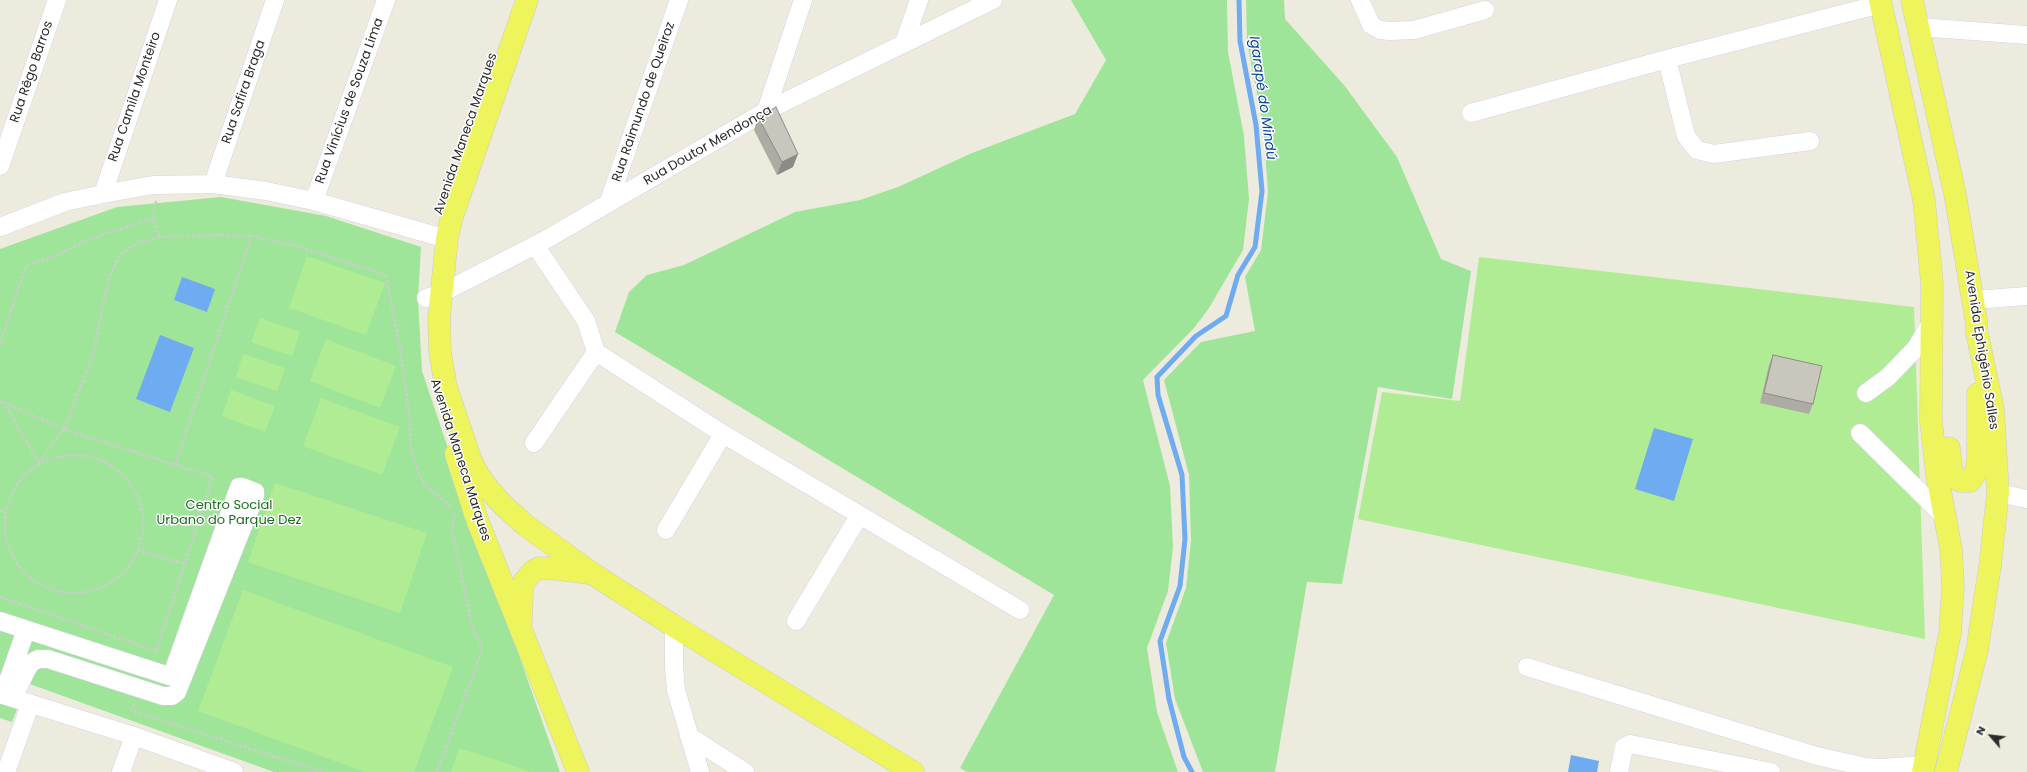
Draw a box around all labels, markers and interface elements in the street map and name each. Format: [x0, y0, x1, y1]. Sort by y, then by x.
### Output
street label: Rua Vinícius de Souza Lima [313, 16, 387, 186]
street label: Rua Rêgo Barros [7, 19, 57, 125]
street label: Rua Raimundo de Queiroz [609, 20, 679, 184]
street label: Rua Camila Monteiro [105, 30, 165, 164]
water label: Igarapé do Mindú [1245, 35, 1279, 161]
street label: Rua Safira Braga [219, 38, 269, 146]
street label: Avenida Maneca Marques [431, 51, 501, 217]
street label: Rua Doutor Mendonça [641, 103, 775, 189]
street label: Avenida Ephigênio Salles [1961, 269, 2001, 431]
street label: Avenida Maneca Marques [426, 377, 494, 543]
park label: Centro Social Urbano do Parque Dez [157, 498, 301, 529]
north arrow [1971, 716, 2011, 756]
text: N [1971, 723, 1989, 738]

